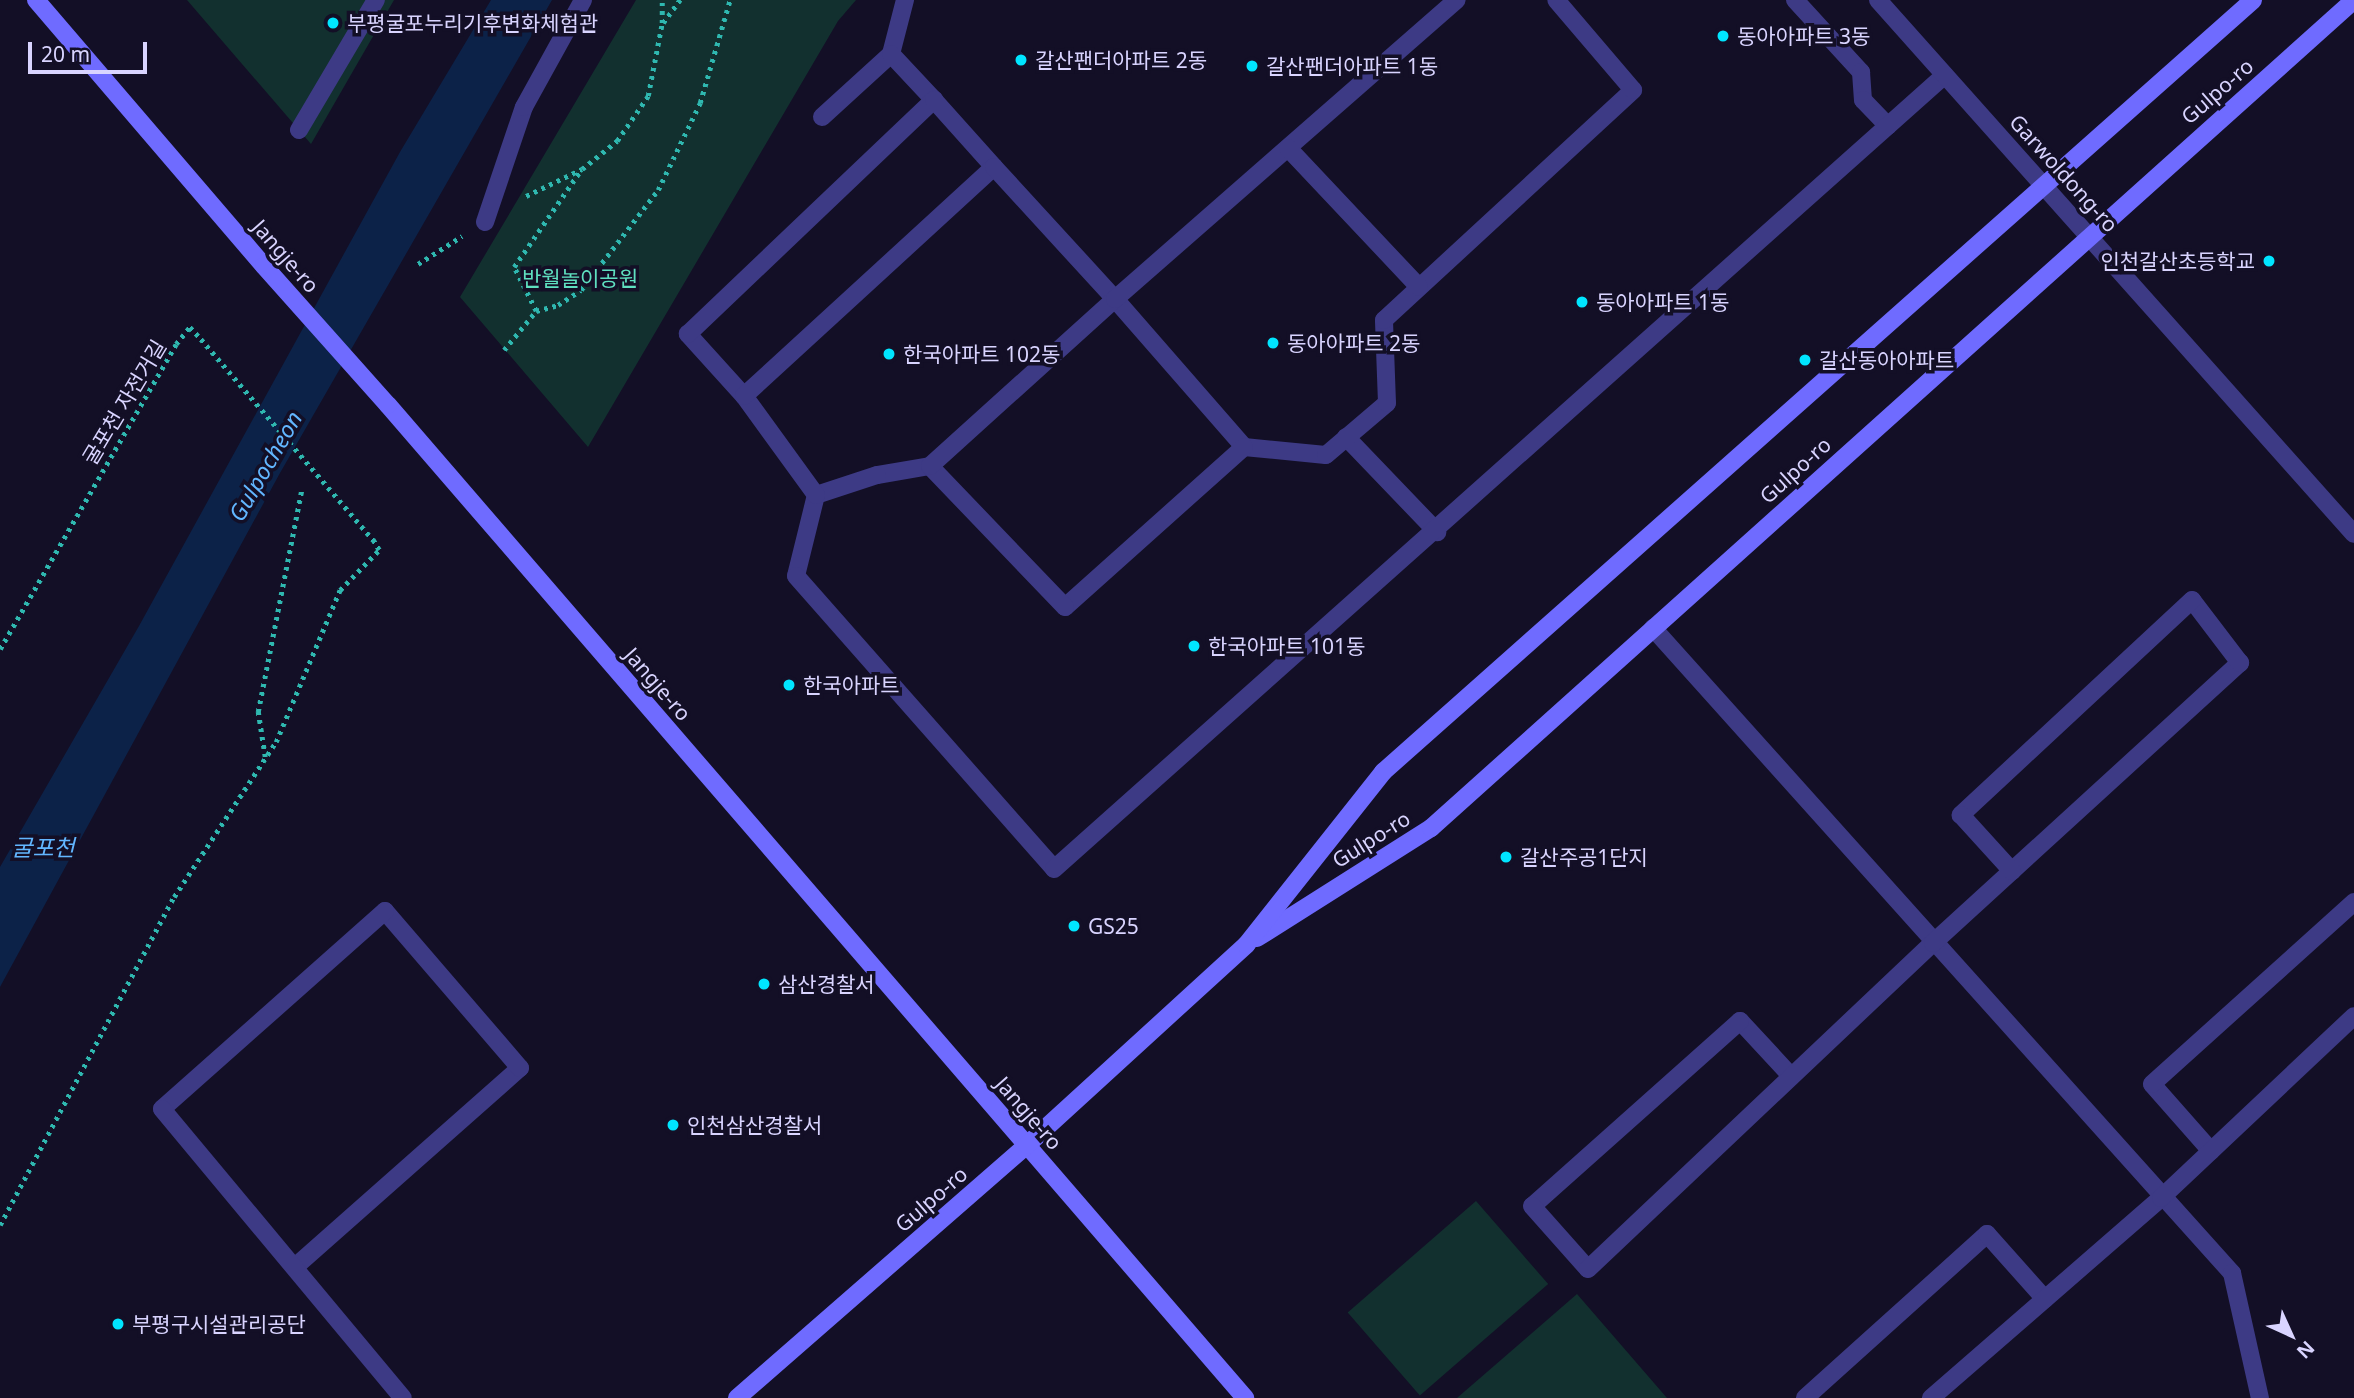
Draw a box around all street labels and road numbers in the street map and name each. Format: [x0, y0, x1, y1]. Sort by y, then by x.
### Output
street label: Gulpo-ro [2176, 53, 2258, 129]
street label: Garwoldong-ro [2005, 109, 2123, 237]
street label: Jangje-ro [247, 214, 325, 298]
street label: 굴포천 자전거길 [77, 335, 171, 469]
street label: Gulpo-ro [1754, 432, 1836, 508]
street label: Jangje-ro [619, 642, 697, 726]
street label: Gulpo-ro [1327, 805, 1415, 873]
street label: Jangje-ro [990, 1071, 1068, 1155]
street label: Gulpo-ro [890, 1161, 972, 1237]

